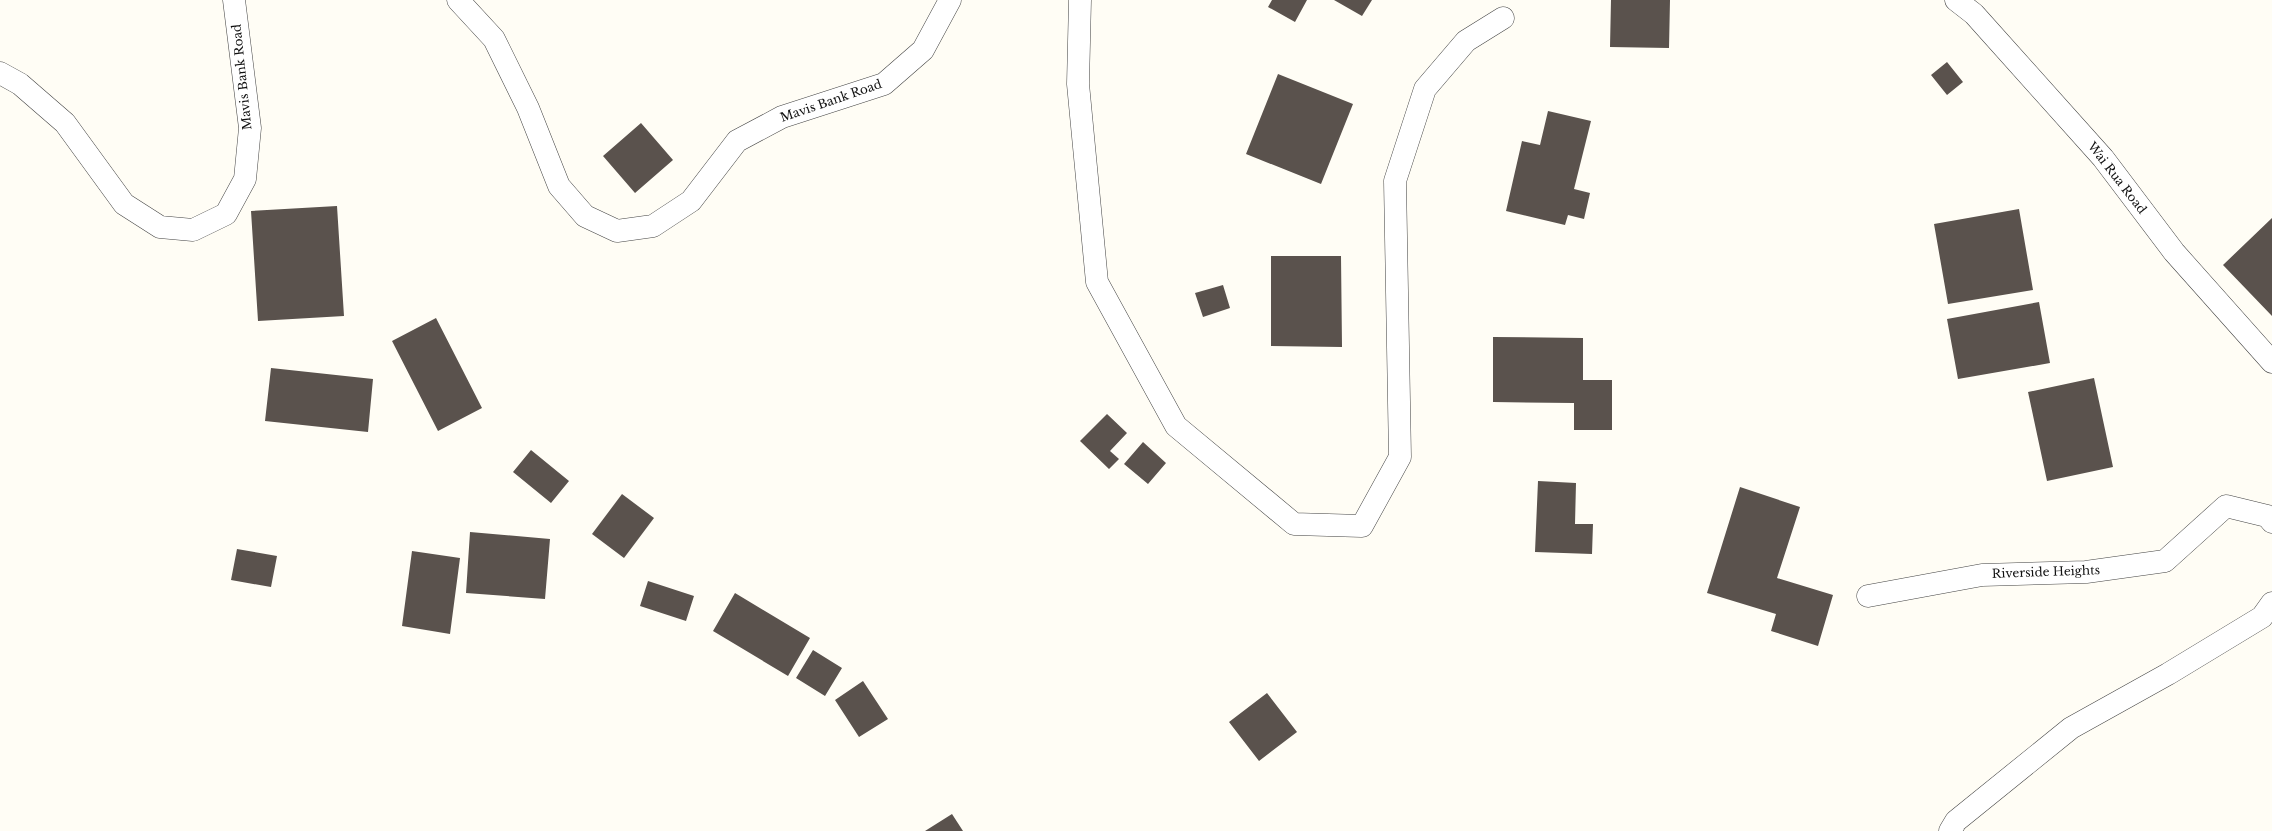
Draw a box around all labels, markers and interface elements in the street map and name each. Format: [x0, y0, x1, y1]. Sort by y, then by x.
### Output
street label: Mavis Bank Road [228, 23, 255, 131]
street label: Mavis Bank Road [778, 76, 884, 125]
street label: Wai Rua Road [2084, 138, 2150, 216]
street label: Riverside Heights [1992, 562, 2100, 581]

